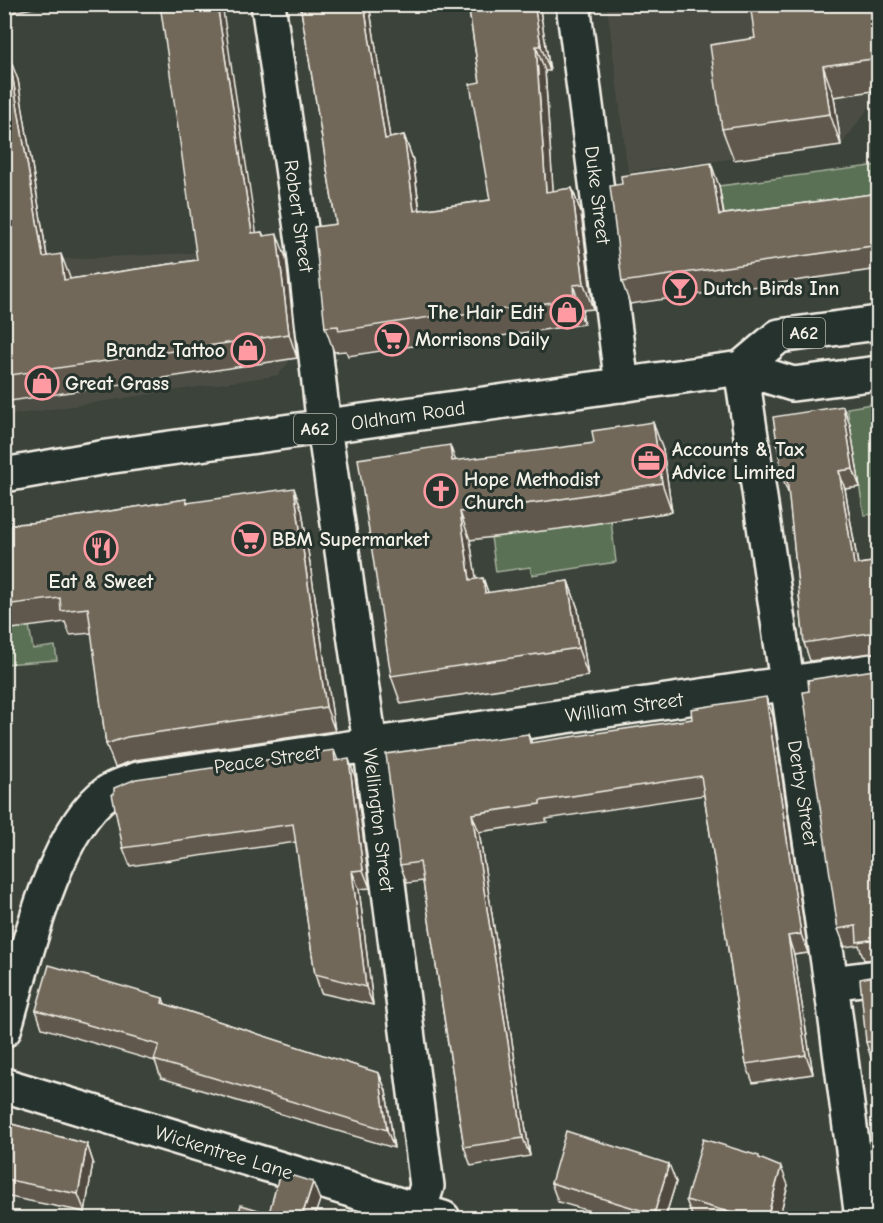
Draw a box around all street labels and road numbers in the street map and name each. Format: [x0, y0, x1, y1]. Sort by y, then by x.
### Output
street label: Duke Street [580, 145, 615, 247]
street label: Robert Street [279, 158, 318, 275]
road number: A62 [783, 318, 825, 348]
street label: Oldham Road [349, 396, 467, 435]
road number: A62 [294, 414, 336, 444]
street label: William Street [564, 688, 686, 727]
street label: Derby Street [783, 739, 822, 849]
street label: Peace Street [212, 740, 323, 778]
street label: Wellington Street [358, 747, 399, 894]
street label: Wickentree Lane [152, 1121, 296, 1184]

